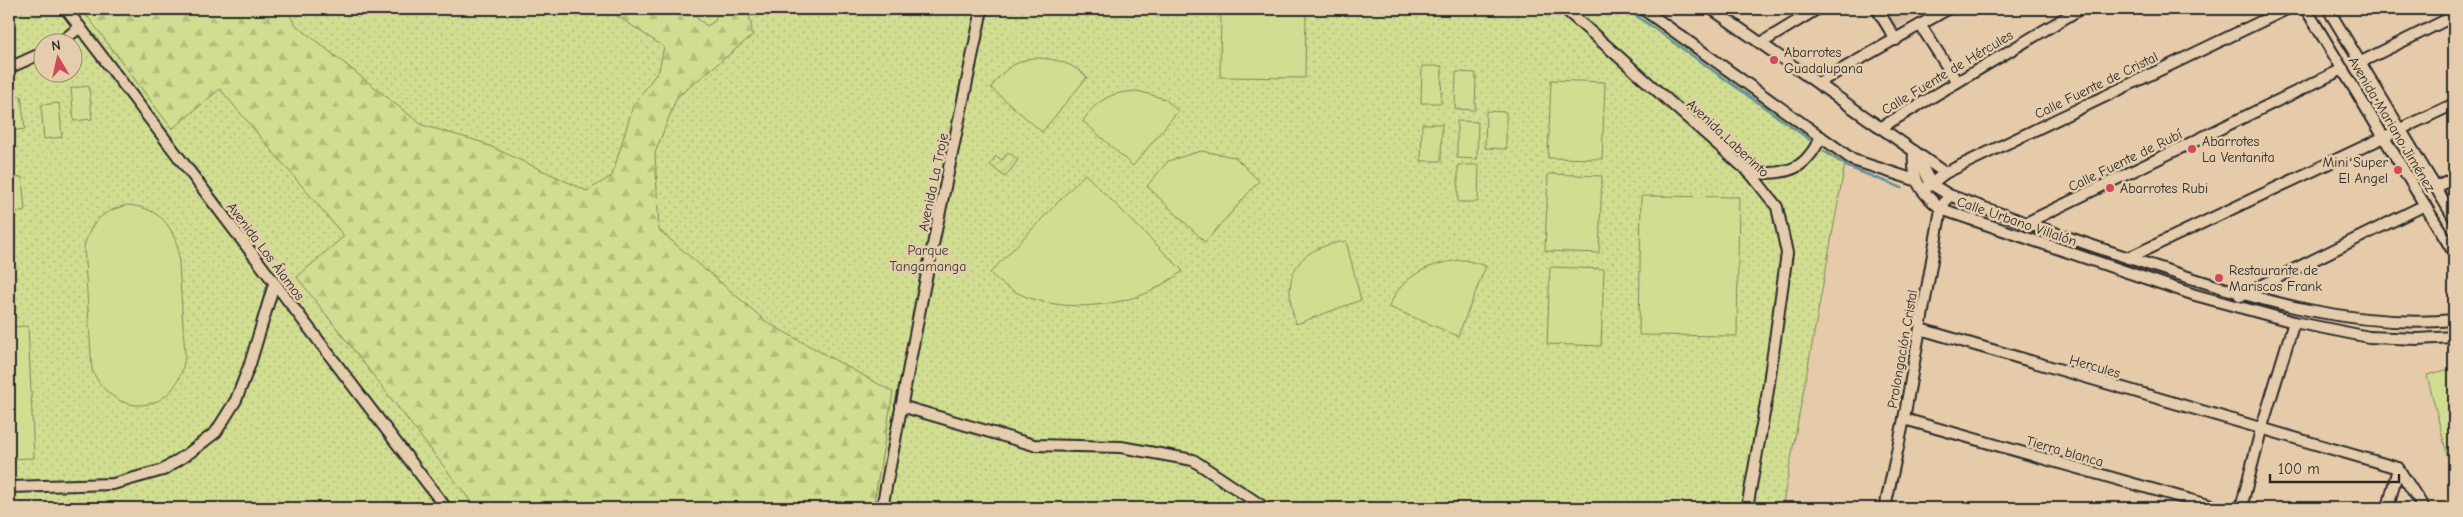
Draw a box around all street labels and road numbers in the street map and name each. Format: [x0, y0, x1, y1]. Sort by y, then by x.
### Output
street label: Calle Fuente de Hércules [1879, 26, 2016, 118]
street label: Calle Fuente de Cristal [2032, 48, 2161, 123]
street label: Avenida Mariano Jiménez [2344, 54, 2439, 195]
street label: Avenida Laberinto [1683, 96, 1773, 181]
street label: Calle Fuente de Rubí [2066, 125, 2185, 195]
street label: Avenida La Troje [915, 131, 952, 233]
street label: Calle Urbano Villalón [1955, 193, 2079, 250]
street label: Avenida Los Álamos [223, 199, 308, 304]
street label: Prolongación Cristal [1884, 288, 1921, 410]
street label: Hercules [2067, 351, 2122, 382]
street label: Tierra blanca [2024, 432, 2106, 471]

